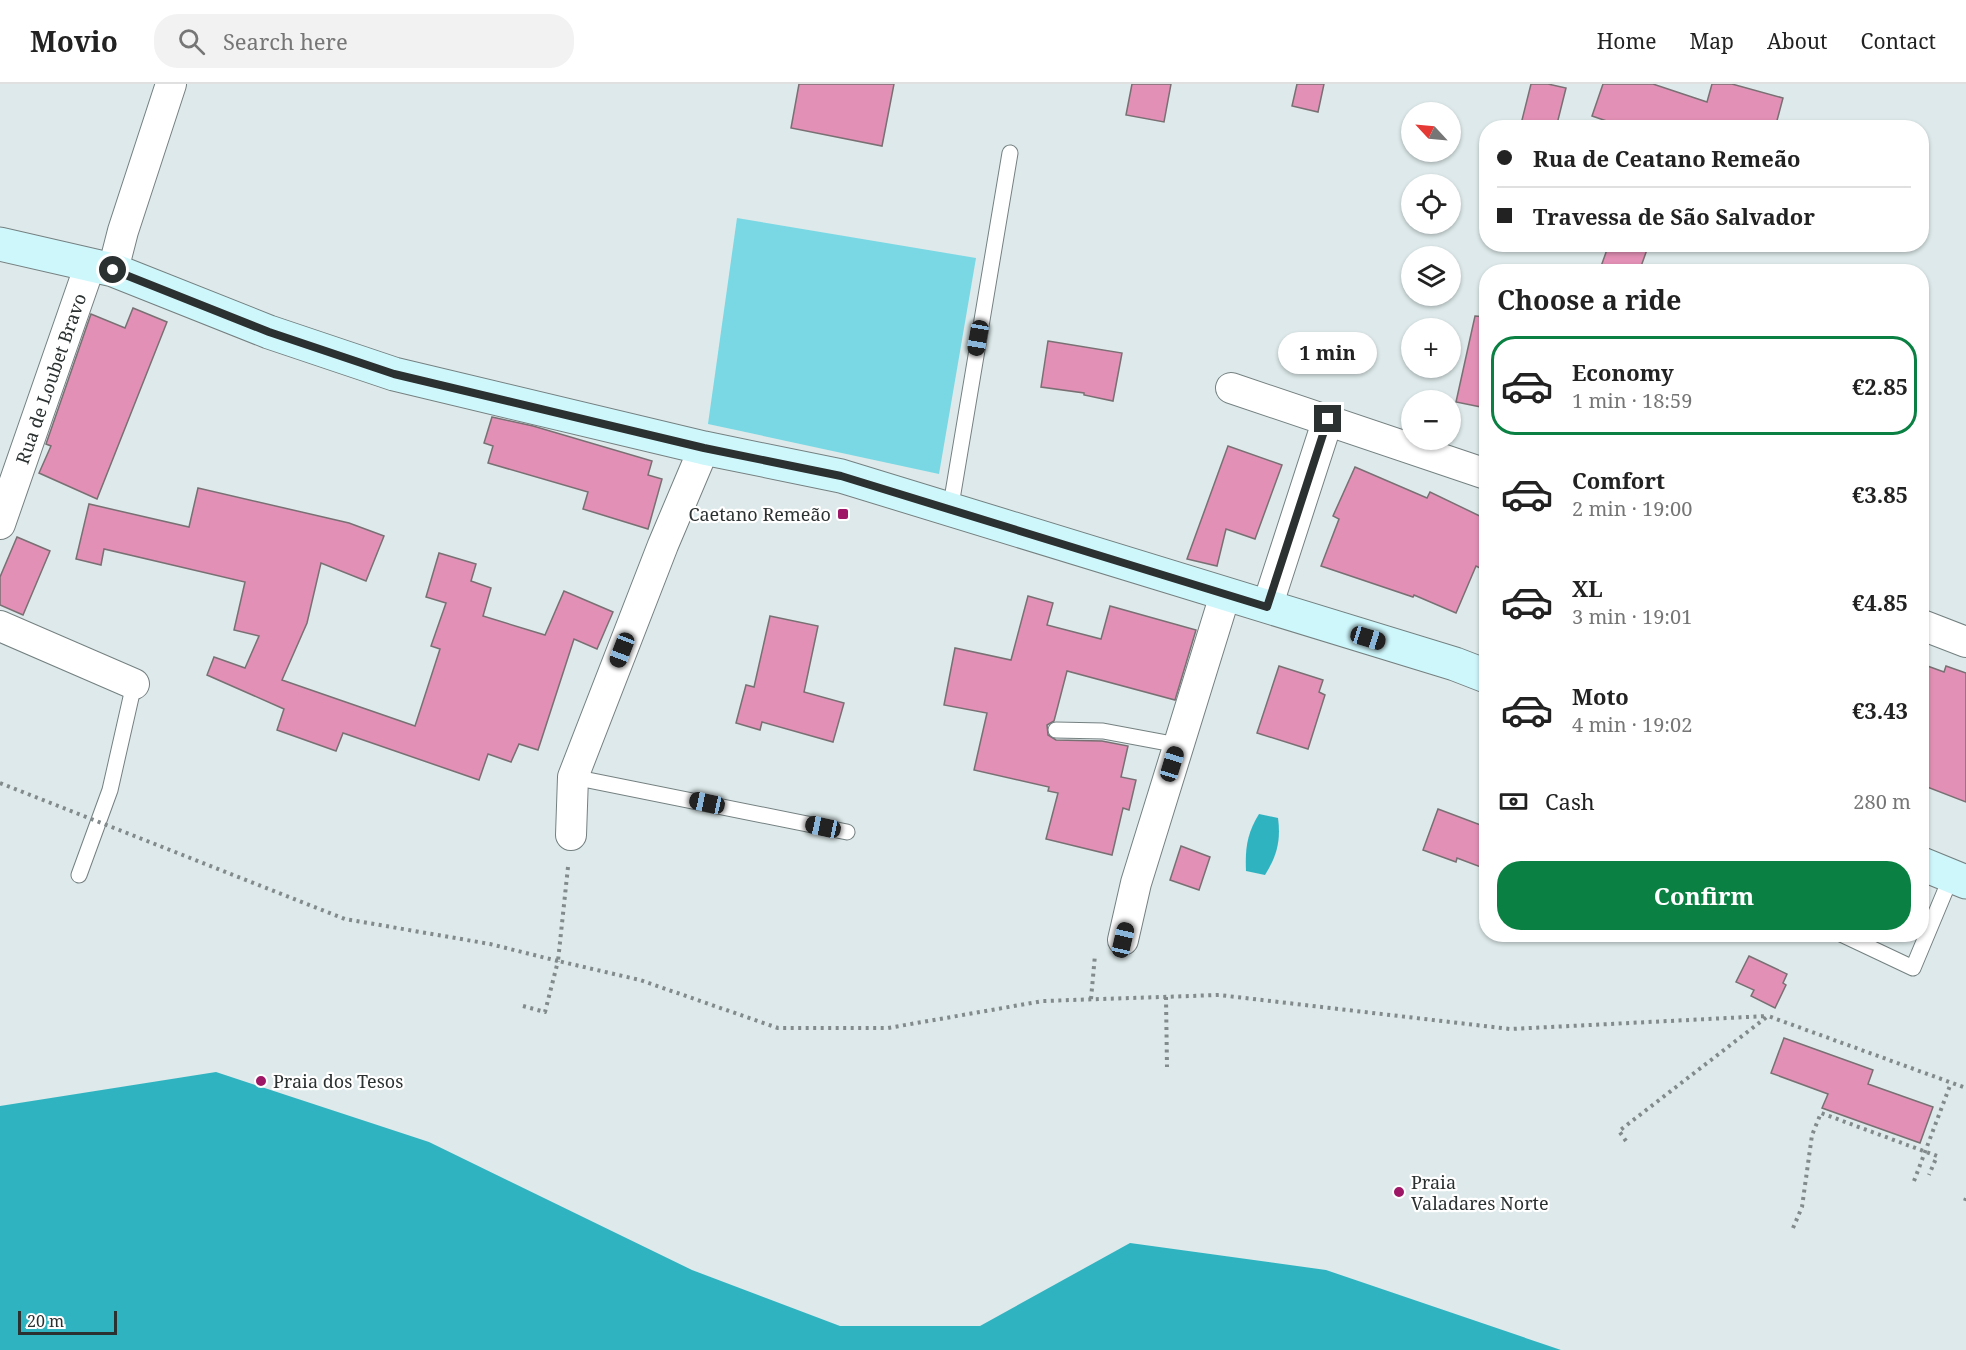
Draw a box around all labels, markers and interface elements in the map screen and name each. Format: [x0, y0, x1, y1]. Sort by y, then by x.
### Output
search box [154, 14, 574, 68]
text: Movio [30, 22, 118, 60]
icon: search [175, 25, 208, 58]
text: Search here [223, 26, 348, 56]
text: Home [1597, 27, 1657, 55]
text: Map [1690, 27, 1734, 55]
text: About [1767, 27, 1828, 55]
text: Contact [1861, 27, 1936, 55]
north arrow [1401, 102, 1461, 162]
map controls [1401, 102, 1461, 450]
text: Rua de Ceatano Remeão [1533, 143, 1801, 173]
button: locate [1401, 174, 1461, 234]
text: Travessa de São Salvador [1533, 201, 1815, 231]
button: layers [1401, 246, 1461, 306]
route start [99, 256, 126, 283]
text: Choose a ride [1497, 281, 1682, 318]
street label: Rua de Loubet Bravo [10, 290, 91, 467]
button: + [1401, 318, 1461, 378]
car [966, 319, 990, 357]
callout: 1 min [1278, 332, 1378, 374]
text: 1 min [1299, 339, 1356, 366]
text: Economy [1572, 357, 1674, 387]
icon: car [1500, 359, 1554, 413]
text: €2.85 [1852, 371, 1908, 401]
text: 1 min · 18:59 [1572, 387, 1692, 414]
button: − [1401, 390, 1461, 450]
route end [1314, 405, 1341, 432]
text: Comfort [1572, 465, 1665, 495]
icon: car [1500, 467, 1554, 521]
text: €3.85 [1852, 479, 1908, 509]
text: 2 min · 19:00 [1572, 495, 1692, 522]
place label: Caetano Remeão [688, 502, 831, 526]
marker: Caetano Remeão [836, 507, 850, 521]
text: XL [1572, 573, 1603, 603]
icon: car [1500, 575, 1554, 629]
text: €4.85 [1852, 587, 1908, 617]
text: 3 min · 19:01 [1572, 603, 1692, 630]
car [1348, 624, 1388, 652]
car [607, 630, 637, 670]
text: Moto [1572, 681, 1629, 711]
icon: car [1500, 683, 1554, 737]
text: €3.43 [1852, 695, 1908, 725]
text: 4 min · 19:02 [1572, 711, 1692, 738]
car [1158, 744, 1186, 784]
icon: cash [1497, 785, 1530, 818]
text: Cash [1545, 786, 1595, 816]
text: 280 m [1853, 788, 1911, 815]
car [688, 790, 726, 816]
car [804, 814, 842, 840]
button: Confirm [1497, 861, 1911, 930]
car [1110, 920, 1136, 960]
place label: Praia dos Tesos [273, 1069, 403, 1093]
marker: Praia dos Tesos [254, 1074, 268, 1088]
place label: Praia Valadares Norte [1411, 1170, 1549, 1215]
marker: Praia Valadares Norte [1392, 1185, 1406, 1199]
scale bar [18, 1308, 117, 1336]
text: 20 m [27, 1310, 64, 1332]

